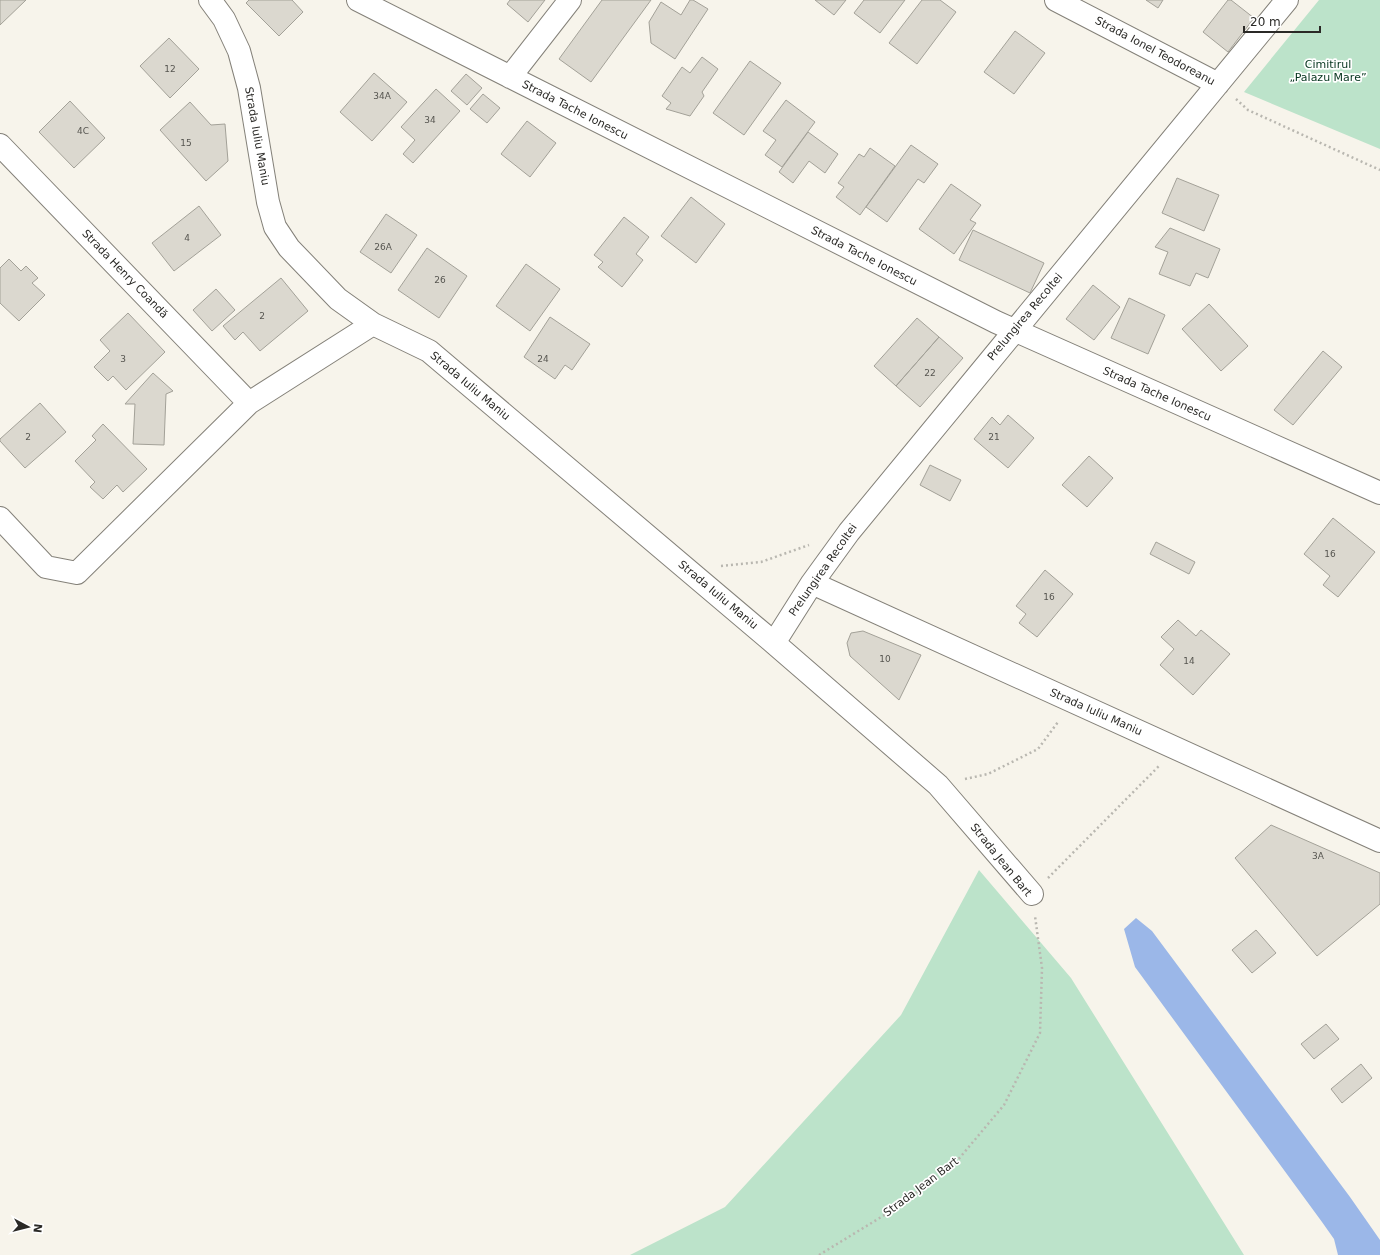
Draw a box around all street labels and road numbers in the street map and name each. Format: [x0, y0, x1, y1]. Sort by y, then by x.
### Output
street label: Strada Ionel Teodoreanu [1093, 14, 1217, 88]
street label: Strada Tache Ionescu [520, 78, 630, 142]
street label: Strada Iuliu Maniu [242, 86, 272, 186]
street label: Strada Tache Ionescu [809, 224, 919, 288]
street label: Strada Henry Coandă [79, 227, 171, 321]
street label: Prelungirea Recoltei [985, 271, 1065, 363]
street label: Strada Iuliu Maniu [428, 349, 512, 423]
street label: Strada Tache Ionescu [1101, 364, 1213, 424]
street label: Prelungirea Recoltei [786, 521, 860, 619]
street label: Strada Iuliu Maniu [676, 558, 760, 632]
street label: Strada Iuliu Maniu [1048, 686, 1144, 738]
street label: Strada Jean Bart [968, 821, 1035, 900]
street label: Strada Jean Bart [881, 1154, 961, 1219]

